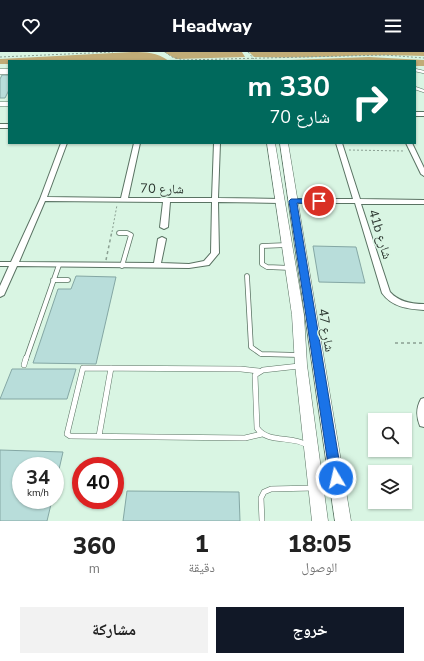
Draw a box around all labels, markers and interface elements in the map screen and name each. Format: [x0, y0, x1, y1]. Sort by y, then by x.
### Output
text: Headway [172, 14, 252, 38]
icon: heart [20, 15, 42, 37]
icon: menu [382, 15, 404, 37]
text: 330 m [247, 68, 330, 106]
icon: right [344, 76, 396, 128]
text: شارع 70 [270, 105, 330, 129]
street label: شارع 70 [140, 180, 184, 198]
pin [302, 184, 336, 218]
icon: arrive [308, 190, 330, 212]
street label: 41b شارع [364, 207, 396, 261]
street label: شارع 47 [314, 307, 338, 353]
map controls [368, 413, 412, 509]
button: search [368, 413, 412, 457]
speed limit sign: 40 [72, 457, 124, 509]
position arrow [315, 457, 357, 499]
text: 34 [26, 464, 50, 491]
button: layers [368, 465, 412, 509]
text: km/h [27, 486, 49, 500]
text: 1 [194, 528, 209, 560]
text: 18:05 [288, 528, 351, 560]
text: 360 [73, 530, 116, 562]
text: دقيقة [188, 559, 215, 577]
text: الوصول [301, 559, 337, 577]
text: m [89, 560, 100, 578]
button: مشاركة [20, 607, 208, 653]
button: خروج [216, 607, 404, 653]

